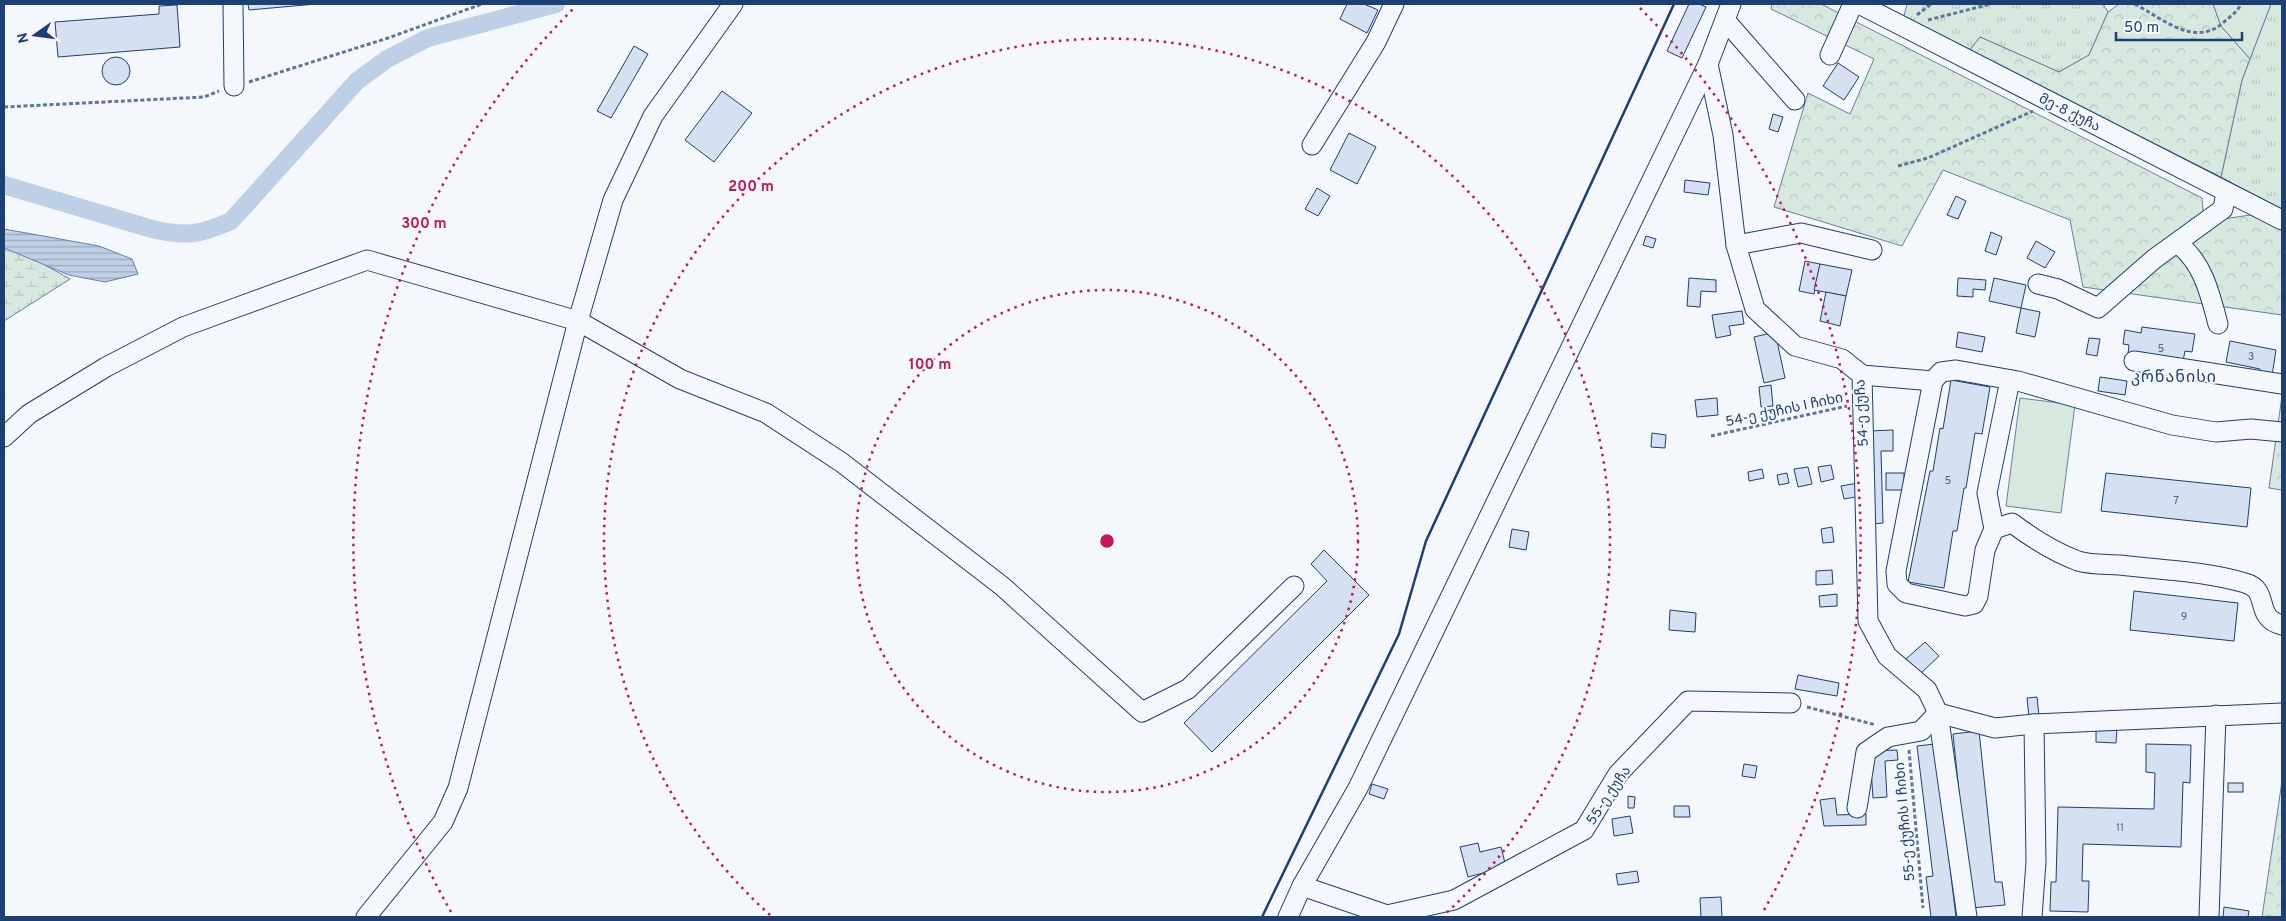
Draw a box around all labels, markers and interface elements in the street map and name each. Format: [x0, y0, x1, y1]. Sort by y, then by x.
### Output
north arrow [10, 10, 60, 60]
scale bar [2116, 10, 2242, 42]
text: 50 m [2124, 19, 2159, 38]
text: N [14, 31, 33, 45]
street label: მე-8 ქუჩა [2036, 91, 2103, 136]
text: 200 m [728, 178, 774, 197]
text: 300 m [401, 215, 447, 234]
house number: 5 [2158, 342, 2165, 356]
house number: 3 [2248, 350, 2254, 364]
text: 100 m [909, 356, 951, 375]
district label: კრწანისი [2131, 368, 2217, 388]
street label: 54-ე ქუჩა [1852, 379, 1873, 447]
street label: 54-ე ქუჩის I ჩიხი [1724, 390, 1845, 431]
house number: 5 [1945, 474, 1952, 488]
house number: 7 [2173, 494, 2179, 508]
centre of rings [1098, 532, 1116, 550]
house number: 9 [2181, 610, 2187, 624]
street label: 55-ე ქუჩის I ჩიხი [1892, 762, 1919, 882]
street label: 55-ე ქუჩა [1583, 763, 1635, 828]
house number: 11 [2116, 821, 2124, 835]

